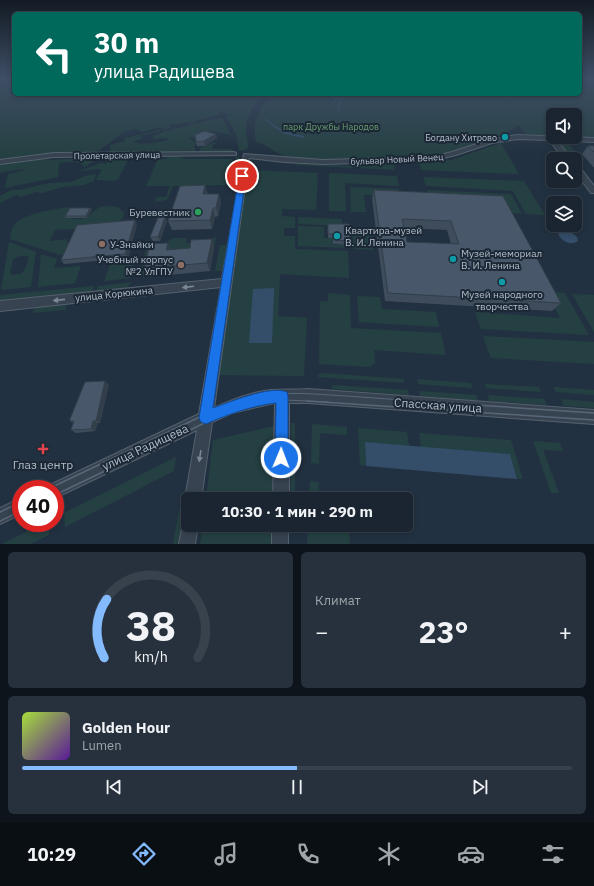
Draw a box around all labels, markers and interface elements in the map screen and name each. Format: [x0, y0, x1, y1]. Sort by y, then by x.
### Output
text: 30 m [94, 24, 159, 61]
icon: left [28, 28, 80, 80]
text: улица Радищева [94, 60, 235, 83]
map controls [546, 108, 582, 232]
button: sound [546, 108, 582, 144]
park label: парк Дружбы Народов [283, 121, 379, 132]
place label: Богдану Хитрово [425, 132, 497, 143]
marker: Богдану Хитрово [500, 132, 510, 142]
street label: Пролетарская улица [74, 149, 161, 161]
street label: бульвар Новый Венец [350, 151, 444, 167]
button: search [546, 152, 582, 188]
pin [225, 159, 259, 193]
icon: arrive [231, 165, 253, 187]
button: layers [546, 196, 582, 232]
place label: Буревестник [129, 206, 190, 219]
marker: Буревестник [193, 207, 203, 217]
place label: Квартира-музей В. И. Ленина [345, 224, 422, 249]
marker: Квартира-музей В. И. Ленина [332, 231, 342, 241]
place label: У-Знайки [110, 238, 154, 251]
marker: У-Знайки [97, 239, 107, 249]
place label: Музей-мемориал В. И. Ленина [461, 247, 542, 272]
place label: Учебный корпус №2 УлГПУ [97, 253, 173, 278]
marker: Музей-мемориал В. И. Ленина [448, 254, 458, 264]
marker: Учебный корпус №2 УлГПУ [176, 260, 186, 270]
marker: Музей народного творчества [497, 277, 507, 287]
street label: улица Корюкина [74, 283, 154, 305]
one-way arrow [182, 283, 194, 290]
place label: Музей народного творчества [461, 288, 543, 313]
one-way arrow [53, 297, 65, 303]
street label: Спасская улица [394, 394, 483, 416]
street label: улица Радищева [99, 420, 191, 474]
position arrow [260, 437, 302, 479]
marker: Глаз центр [37, 443, 49, 455]
one-way arrow [197, 450, 203, 462]
place label: Глаз центр [13, 457, 73, 472]
speed limit sign: 40 [12, 480, 64, 532]
text: 10:30 · 1 мин · 290 m [221, 502, 373, 521]
text: Климат [315, 592, 361, 609]
text: 38 [126, 598, 175, 652]
text: 23° [418, 612, 469, 651]
text: − [315, 617, 328, 646]
text: + [559, 617, 572, 646]
text: km/h [134, 647, 167, 666]
text: Golden Hour [82, 718, 170, 737]
text: Lumen [82, 737, 122, 754]
icon: previous [103, 776, 125, 798]
icon: pause [286, 776, 308, 798]
icon: next [469, 776, 491, 798]
icon: directions [130, 840, 158, 868]
icon: music [212, 840, 240, 868]
icon: phone [294, 840, 322, 868]
icon: climate [375, 840, 403, 868]
icon: car [457, 840, 485, 868]
icon: filters [539, 840, 567, 868]
text: 10:29 [27, 843, 76, 866]

